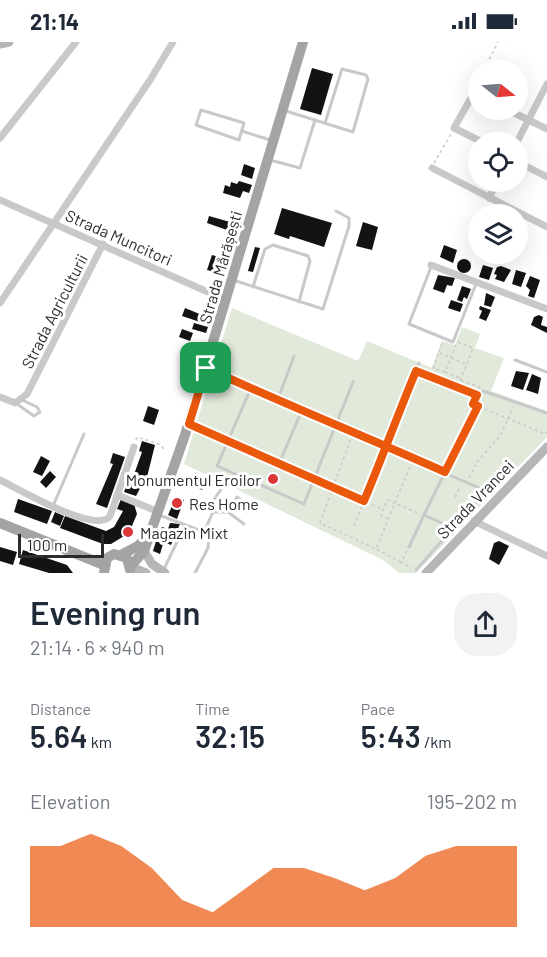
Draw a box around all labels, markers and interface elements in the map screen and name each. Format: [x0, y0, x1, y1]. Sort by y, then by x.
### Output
text: 21:14 [30, 8, 79, 34]
north arrow [468, 60, 528, 120]
map controls [468, 60, 528, 264]
button: locate [468, 132, 528, 192]
button: layers [468, 204, 528, 264]
street label: Strada Muncitori [63, 205, 175, 269]
street label: Strada Mărășești [195, 208, 245, 326]
street label: Strada Agriculturii [17, 251, 91, 371]
pin [180, 342, 231, 393]
icon: arrive [189, 351, 222, 384]
street label: Strada Vrancei [433, 456, 517, 542]
place label: Monumentul Eroilor [126, 470, 261, 489]
marker: Monumentul Eroilor [266, 472, 280, 486]
place label: Res Home [189, 494, 259, 513]
marker: Res Home [170, 496, 184, 510]
place label: Magazin Mixt [140, 523, 228, 542]
marker: Magazin Mixt [121, 525, 135, 539]
scale bar [18, 531, 104, 558]
text: 100 m [27, 535, 67, 554]
text: Evening run [30, 592, 200, 632]
button: share [454, 593, 517, 656]
text: 21:14 · 6 × 940 m [30, 635, 164, 659]
text: Distance [30, 699, 91, 718]
text: Time [195, 699, 230, 718]
text: Pace [361, 699, 395, 718]
text: 5.64 [30, 718, 88, 754]
text: 32:15 [195, 718, 265, 754]
text: 5:43 [361, 718, 421, 754]
text: km [88, 732, 112, 751]
text: /km [421, 732, 452, 751]
text: Elevation [30, 789, 111, 813]
text: 195–202 m [427, 789, 517, 813]

